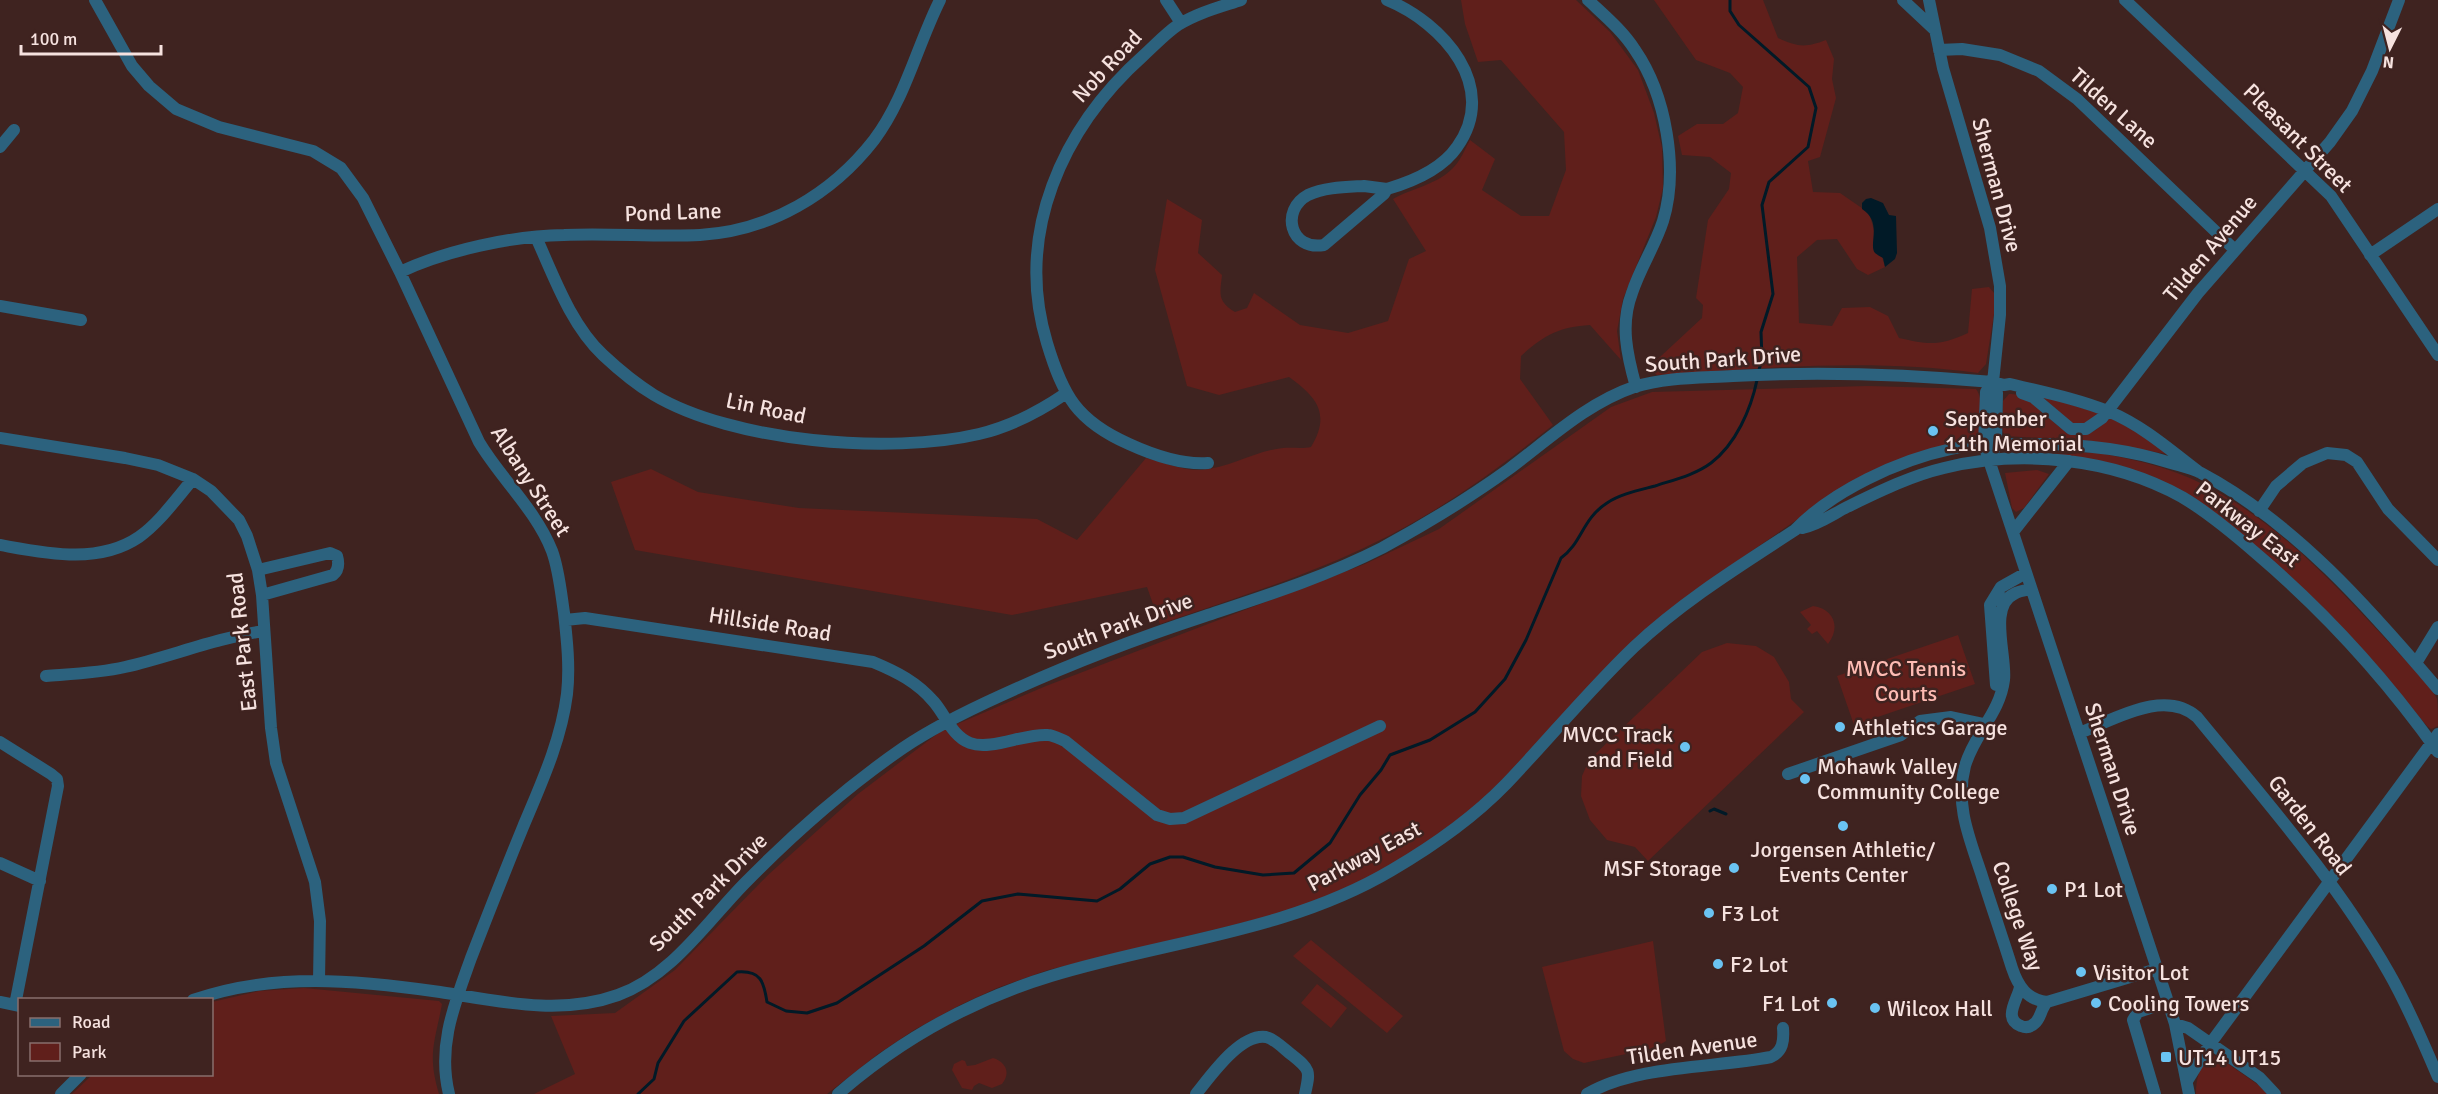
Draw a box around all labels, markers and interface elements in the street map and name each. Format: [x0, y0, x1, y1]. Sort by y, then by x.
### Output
scale bar [21, 18, 160, 56]
north arrow [2360, 18, 2420, 78]
street label: Nob Road [1066, 24, 1148, 108]
text: 100 m [30, 28, 77, 50]
text: N [2382, 51, 2395, 72]
street label: Tilden Lane [2065, 62, 2163, 154]
street label: Pleasant Street [2238, 78, 2359, 199]
street label: Sherman Drive [1966, 115, 2028, 255]
street label: Tilden Avenue [2157, 189, 2263, 307]
street label: Pond Lane [624, 197, 722, 227]
street label: South Park Drive [1644, 340, 1802, 378]
street label: Lin Road [724, 386, 808, 430]
place label: September 11th Memorial [1945, 405, 2083, 457]
street label: Albany Street [485, 421, 577, 542]
marker: September 11th Memorial [1926, 424, 1940, 438]
street label: Parkway East [2191, 475, 2306, 573]
street label: East Park Road [221, 571, 263, 713]
street label: South Park Drive [1040, 587, 1196, 665]
street label: Hillside Road [707, 601, 833, 647]
park label: MVCC Tennis Courts [1846, 655, 1966, 707]
street label: Sherman Drive [2079, 699, 2147, 839]
place label: Athletics Garage [1852, 714, 2008, 741]
marker: Athletics Garage [1833, 720, 1847, 734]
place label: MVCC Track and Field [1562, 721, 1673, 773]
marker: MVCC Track and Field [1678, 740, 1692, 754]
place label: Mohawk Valley Community College [1817, 753, 2000, 805]
street label: Garden Road [2262, 769, 2358, 881]
marker: Mohawk Valley Community College [1798, 772, 1812, 786]
street label: Parkway East [1303, 815, 1426, 897]
marker: Jorgensen Athletic/ Events Center [1836, 819, 1850, 833]
street label: South Park Drive [643, 827, 773, 957]
place label: Jorgensen Athletic/ Events Center [1751, 836, 1936, 888]
place label: MSF Storage [1603, 855, 1722, 882]
street label: College Way [1987, 857, 2050, 975]
marker: MSF Storage [1727, 861, 1741, 875]
place label: P1 Lot [2064, 876, 2123, 903]
marker: P1 Lot [2045, 882, 2059, 896]
place label: F3 Lot [1721, 900, 1779, 927]
marker: F3 Lot [1702, 906, 1716, 920]
place label: F2 Lot [1730, 951, 1788, 978]
marker: F2 Lot [1711, 957, 1725, 971]
place label: Visitor Lot [2093, 959, 2189, 986]
marker: Visitor Lot [2074, 965, 2088, 979]
place label: F1 Lot [1762, 990, 1820, 1017]
place label: Cooling Towers [2108, 990, 2249, 1017]
place label: Wilcox Hall [1887, 995, 1993, 1022]
marker: F1 Lot [1825, 996, 1839, 1010]
marker: Cooling Towers [2089, 996, 2103, 1010]
legend [18, 998, 213, 1076]
marker: Wilcox Hall [1868, 1001, 1882, 1015]
text: Road [72, 1011, 111, 1033]
street label: Tilden Avenue [1625, 1025, 1759, 1071]
text: Park [72, 1041, 107, 1063]
place label: UT14 UT15 [2178, 1044, 2281, 1071]
marker: UT14 UT15 [2159, 1050, 2173, 1064]

